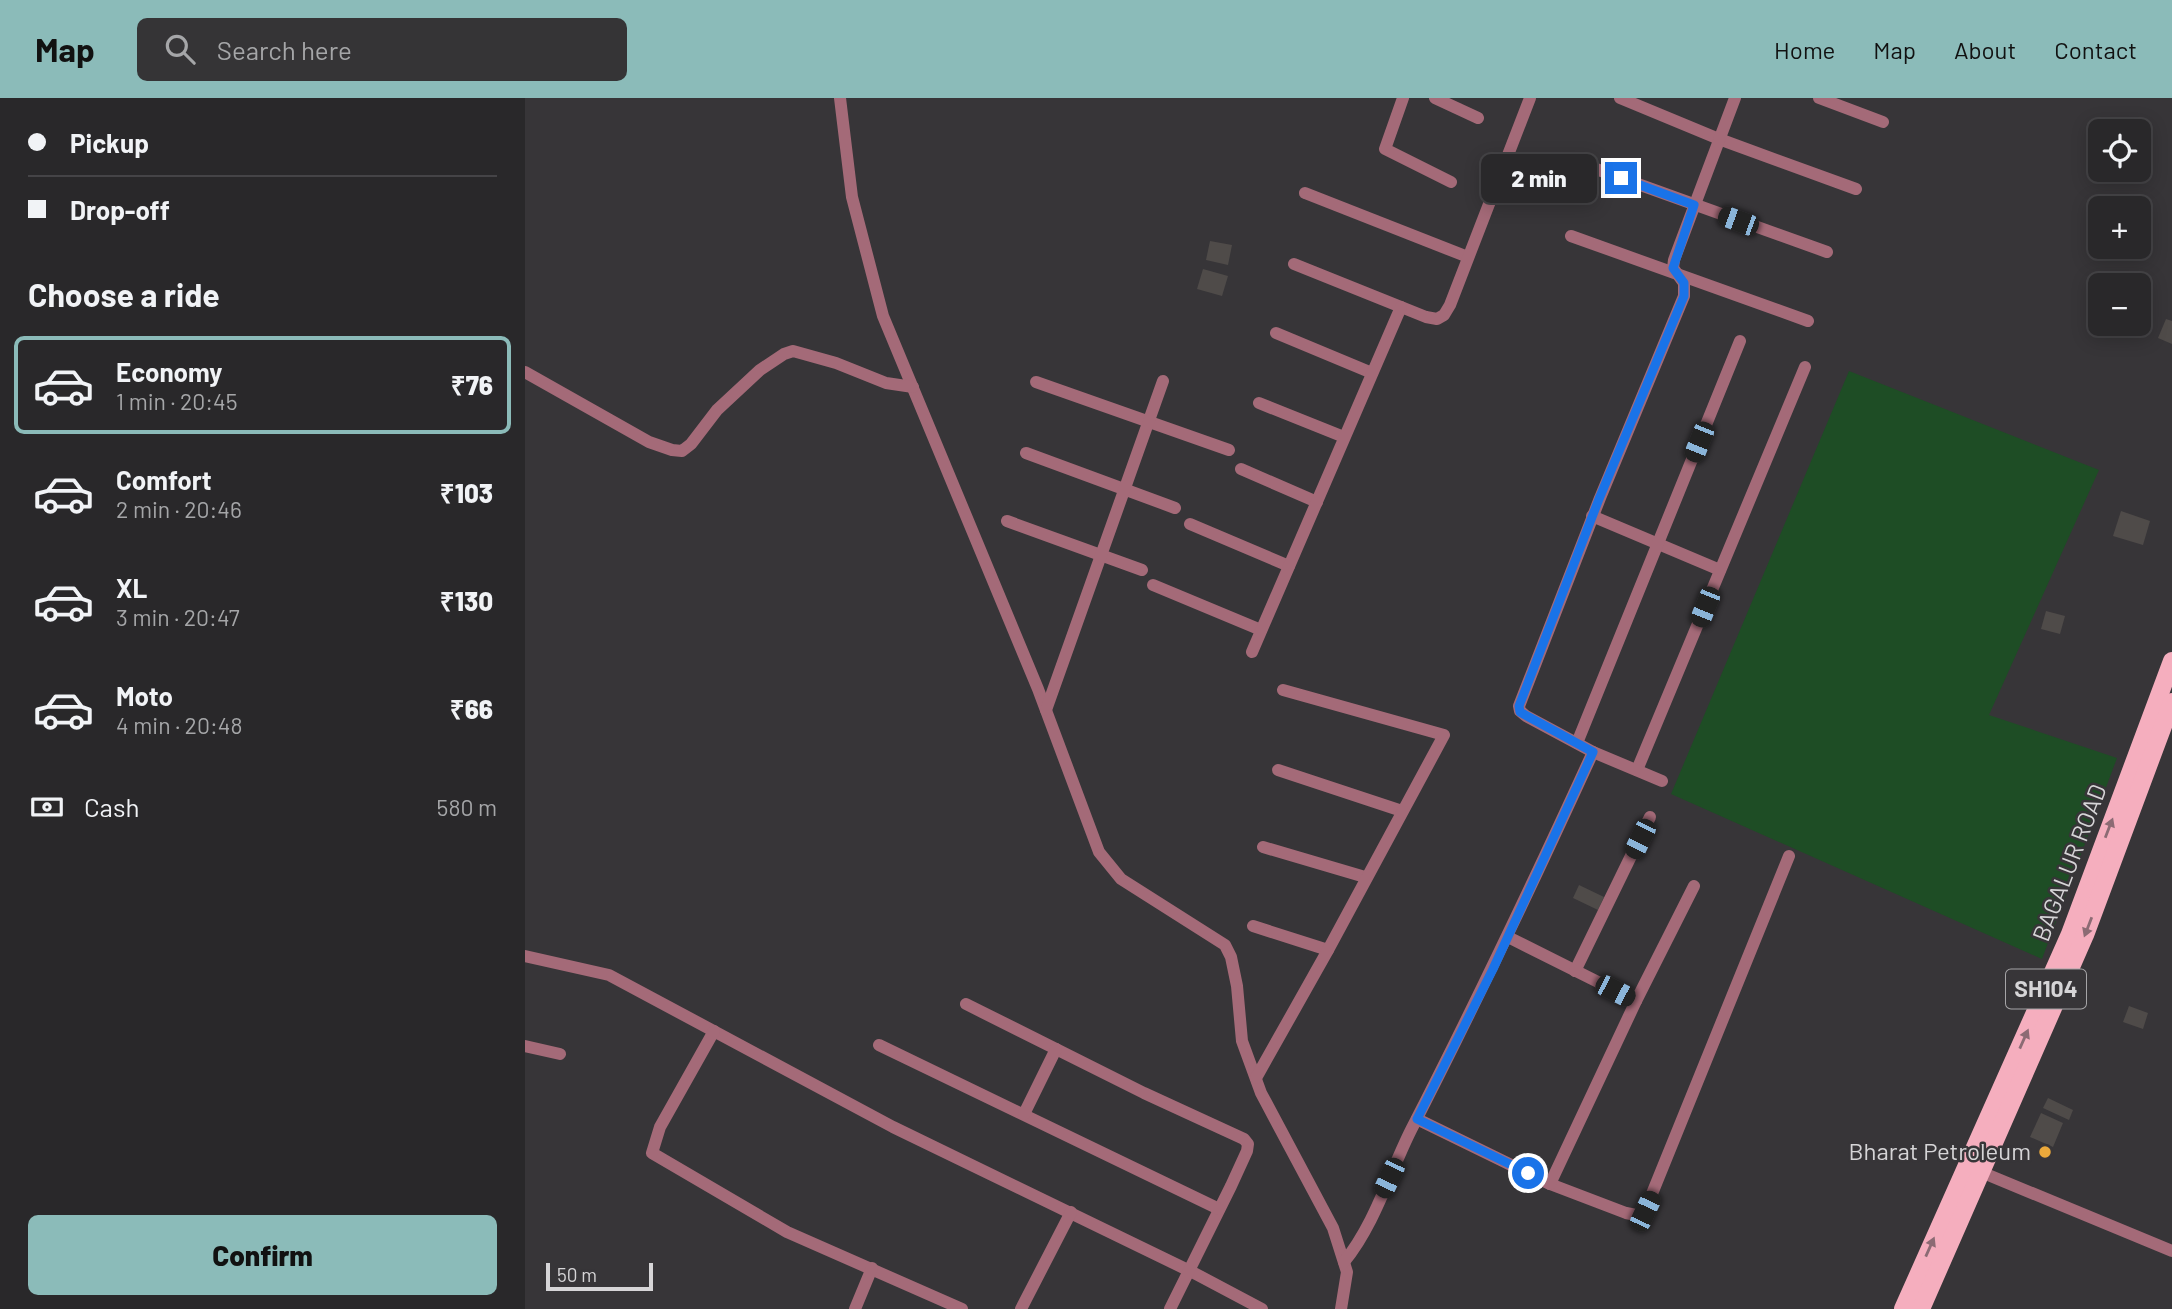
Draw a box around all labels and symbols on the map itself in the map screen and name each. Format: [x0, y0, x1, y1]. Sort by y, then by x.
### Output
callout: 2 min [1481, 154, 1597, 202]
route end [1605, 162, 1637, 194]
car [1715, 204, 1762, 238]
car [1682, 419, 1717, 465]
car [1688, 584, 1723, 630]
street label: BAGALUR ROAD [2025, 780, 2112, 945]
car [1622, 816, 1659, 862]
one-way arrow [2104, 818, 2115, 839]
one-way arrow [2083, 916, 2094, 937]
road number: SH104 [2006, 970, 2086, 1009]
car [1592, 972, 1639, 1010]
one-way arrow [2018, 1029, 2030, 1049]
place label: Bharat Petroleum [1849, 1136, 2031, 1165]
marker: Bharat Petroleum [2037, 1144, 2053, 1160]
car [1371, 1155, 1408, 1201]
route start [1512, 1157, 1544, 1189]
car [1627, 1188, 1664, 1234]
one-way arrow [1925, 1236, 1936, 1257]
scale bar [546, 1260, 653, 1292]

